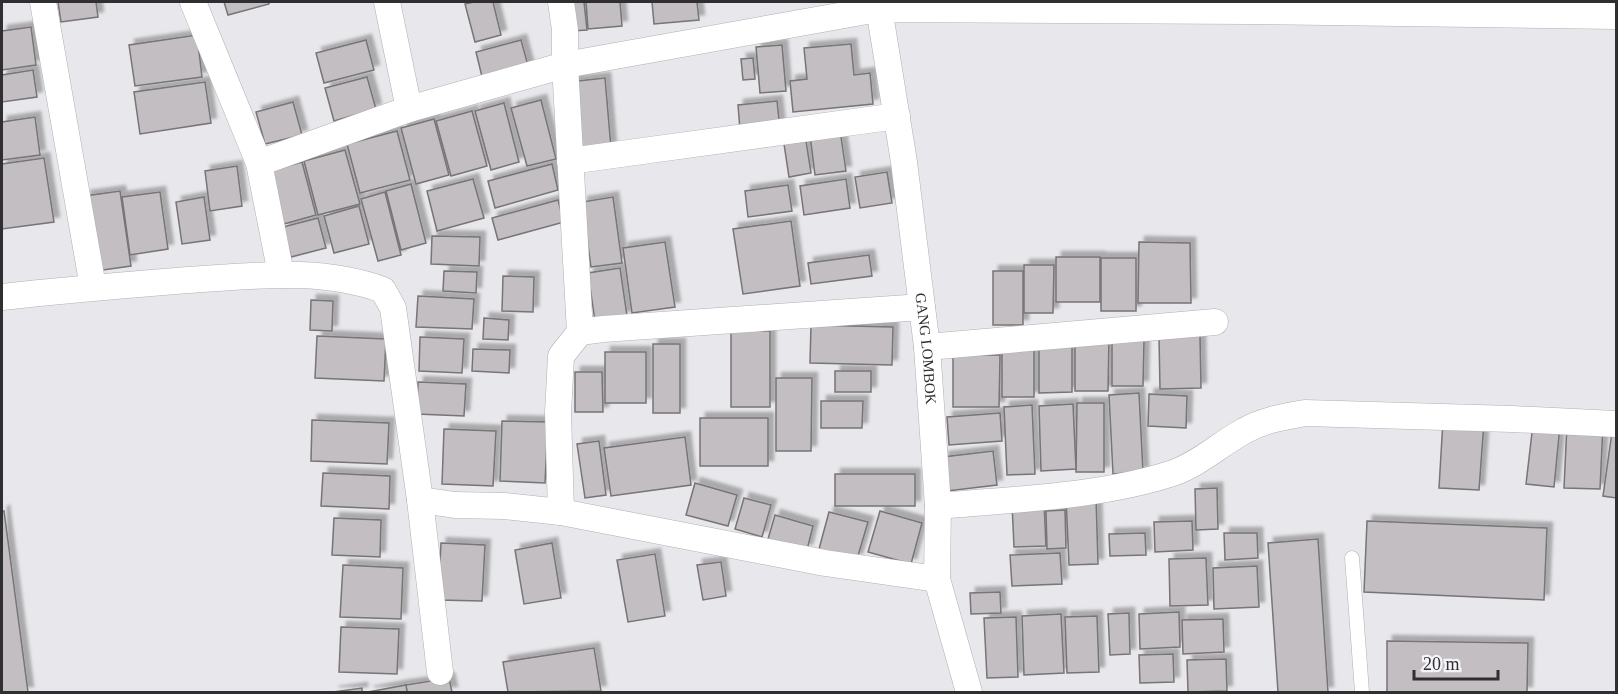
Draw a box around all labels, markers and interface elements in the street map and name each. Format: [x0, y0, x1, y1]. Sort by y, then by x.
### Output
street label: GANG LOMBOK [912, 292, 939, 405]
scale bar [1414, 643, 1498, 681]
text: 20 m [1423, 654, 1460, 674]

